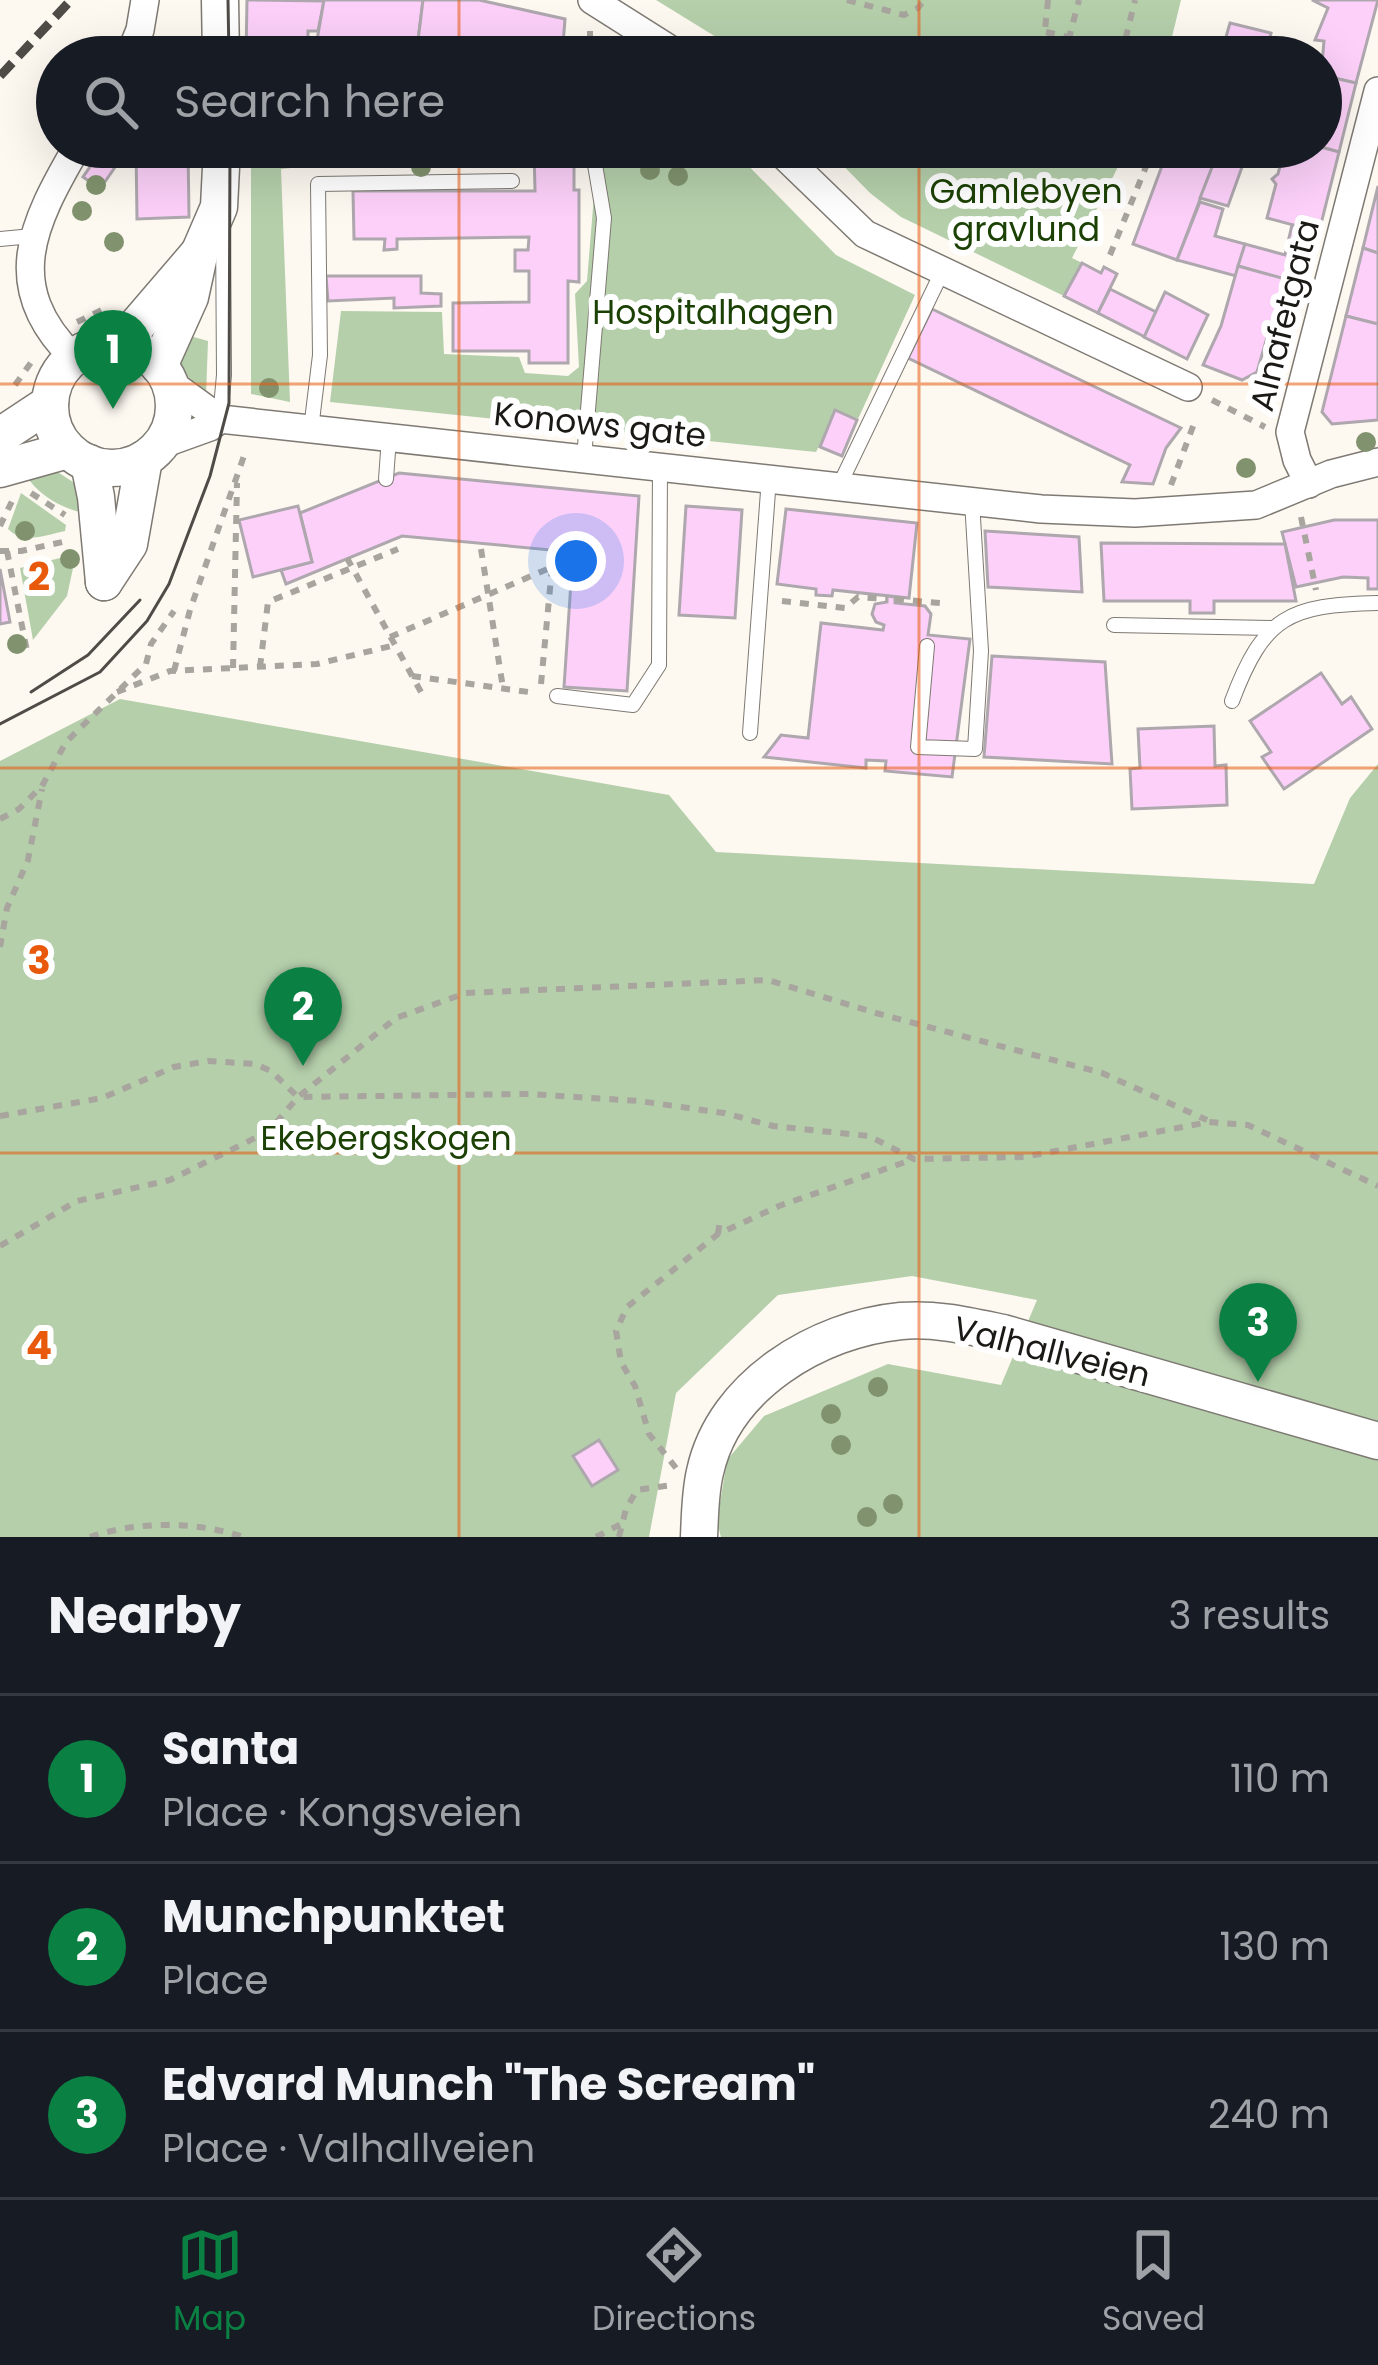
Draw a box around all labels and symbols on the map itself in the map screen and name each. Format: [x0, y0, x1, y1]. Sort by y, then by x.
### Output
park label: Gamlebyen gravlund [929, 168, 1123, 253]
street label: Alnafetgata [1238, 214, 1331, 416]
park label: Hospitalhagen [592, 289, 834, 336]
pin: 1 [74, 310, 152, 409]
street label: Konows gate [491, 390, 708, 459]
your location [546, 531, 606, 591]
text: 2 [28, 549, 50, 604]
text: 3 [27, 933, 51, 988]
pin: 2 [264, 967, 342, 1066]
park label: Ekebergskogen [261, 1115, 512, 1162]
pin: 3 [1219, 1283, 1297, 1382]
street label: Valhallveien [949, 1304, 1155, 1399]
text: 4 [26, 1318, 52, 1373]

